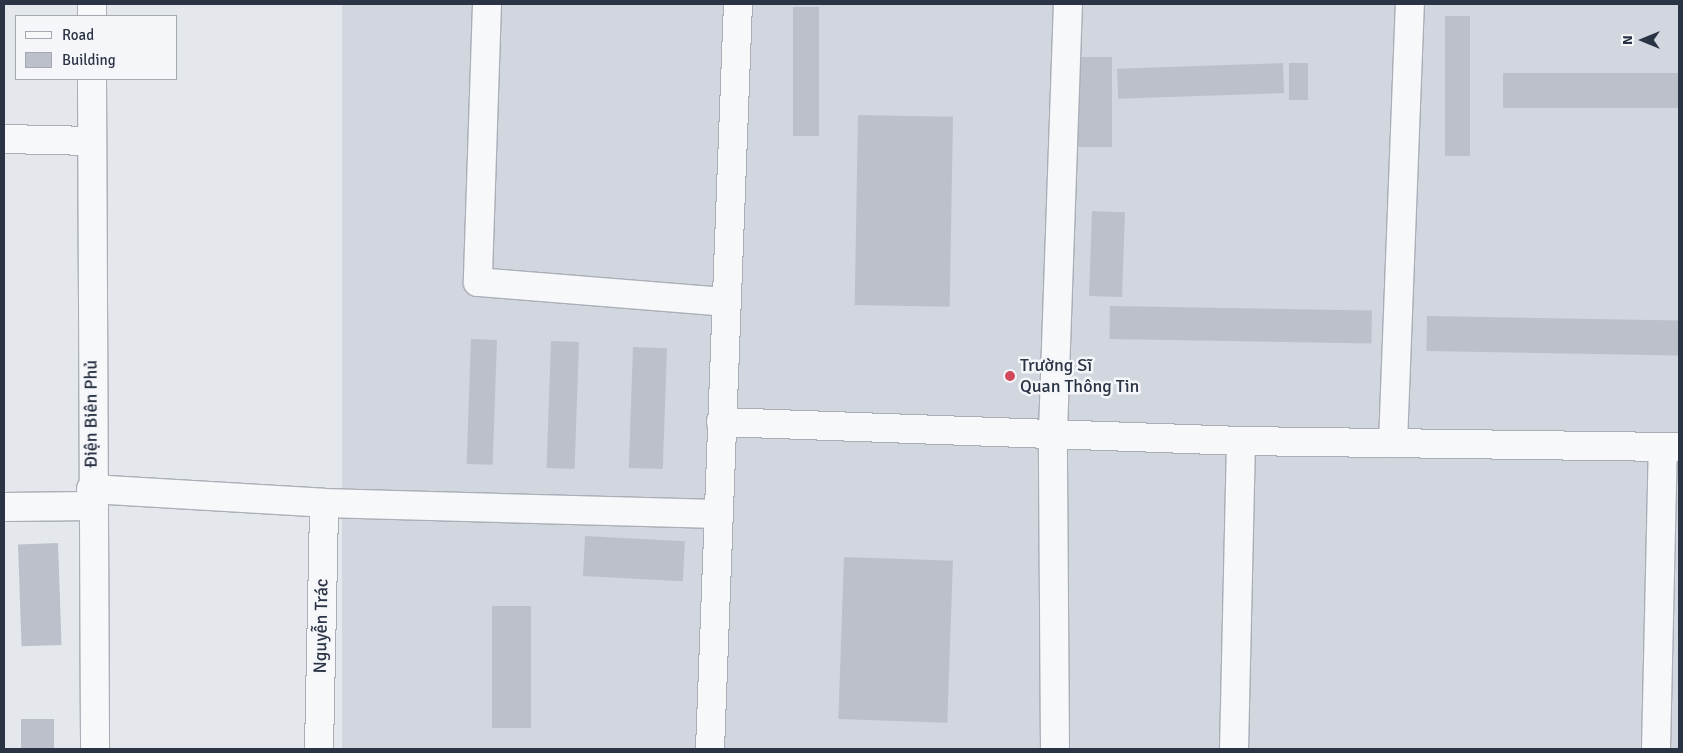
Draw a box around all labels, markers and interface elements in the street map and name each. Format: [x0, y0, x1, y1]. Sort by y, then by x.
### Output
legend [15, 15, 178, 80]
north arrow [1618, 15, 1668, 65]
text: Road [62, 26, 94, 44]
text: N [1619, 35, 1636, 45]
text: Building [62, 51, 116, 69]
place label: Trường Sĩ Quan Thông Tin [1020, 355, 1139, 398]
street label: Điện Biên Phủ [80, 360, 102, 468]
marker: Trường Sĩ Quan Thông Tin [1004, 370, 1016, 382]
street label: Nguyễn Trác [309, 579, 333, 673]

